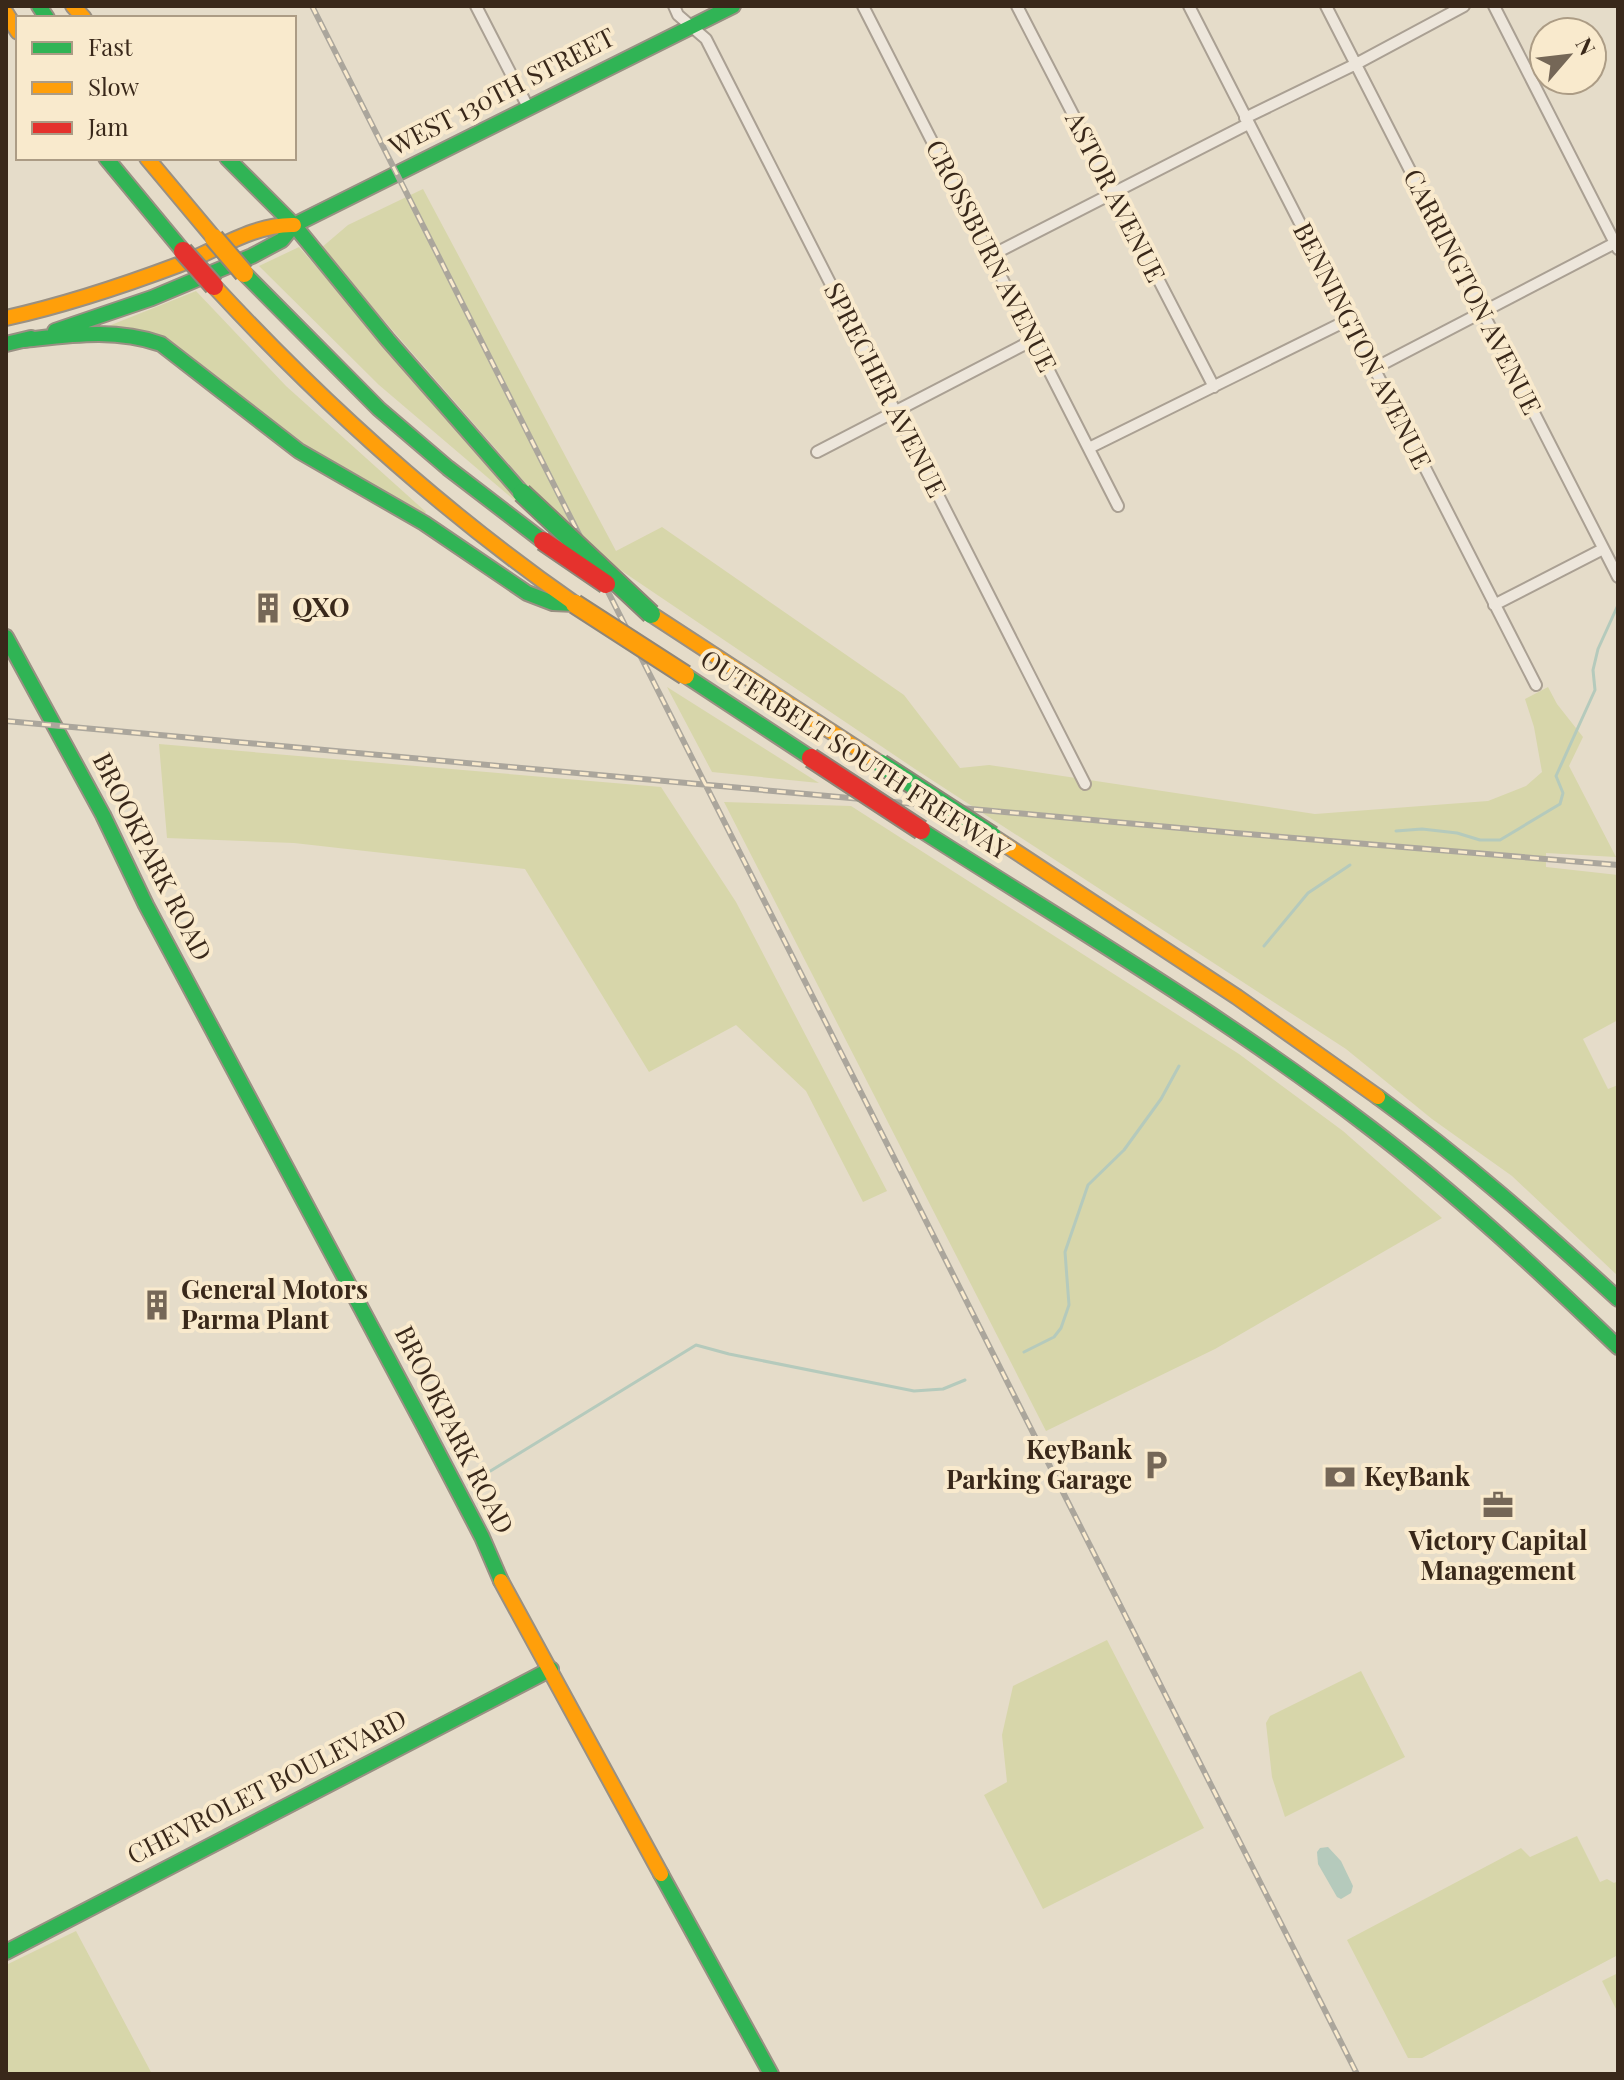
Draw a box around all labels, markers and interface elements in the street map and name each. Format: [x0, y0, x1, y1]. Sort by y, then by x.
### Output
legend [16, 16, 296, 160]
north arrow [1528, 16, 1608, 96]
street label: WEST 130TH STREET [382, 19, 620, 163]
text: Fast [88, 30, 133, 62]
text: N [1570, 32, 1604, 60]
text: Slow [88, 70, 140, 102]
street label: ASTOR AVENUE [1058, 104, 1174, 288]
text: Jam [87, 110, 129, 142]
street label: CROSSBURN AVENUE [919, 133, 1066, 377]
street label: CARRINGTON AVENUE [1396, 163, 1550, 420]
street label: BENNINGTON AVENUE [1286, 216, 1441, 475]
street label: SPRECHER AVENUE [817, 276, 956, 503]
place label: QXO [292, 589, 350, 624]
building icon: QXO [251, 591, 285, 625]
street label: OUTERBELT SOUTH FREEWAY [694, 640, 1018, 867]
street label: BROOKPARK ROAD [86, 746, 221, 966]
place label: General Motors Parma Plant [181, 1271, 368, 1336]
building icon: General Motors Parma Plant [140, 1288, 174, 1322]
street label: BROOKPARK ROAD [388, 1319, 523, 1539]
place label: KeyBank Parking Garage [946, 1431, 1133, 1496]
parking icon: KeyBank Parking Garage [1139, 1448, 1173, 1482]
place label: KeyBank [1364, 1458, 1471, 1493]
bank icon: KeyBank [1323, 1460, 1357, 1494]
office icon: Victory Capital Management [1481, 1488, 1515, 1522]
place label: Victory Capital Management [1408, 1522, 1587, 1587]
street label: CHEVROLET BOULEVARD [121, 1700, 412, 1871]

